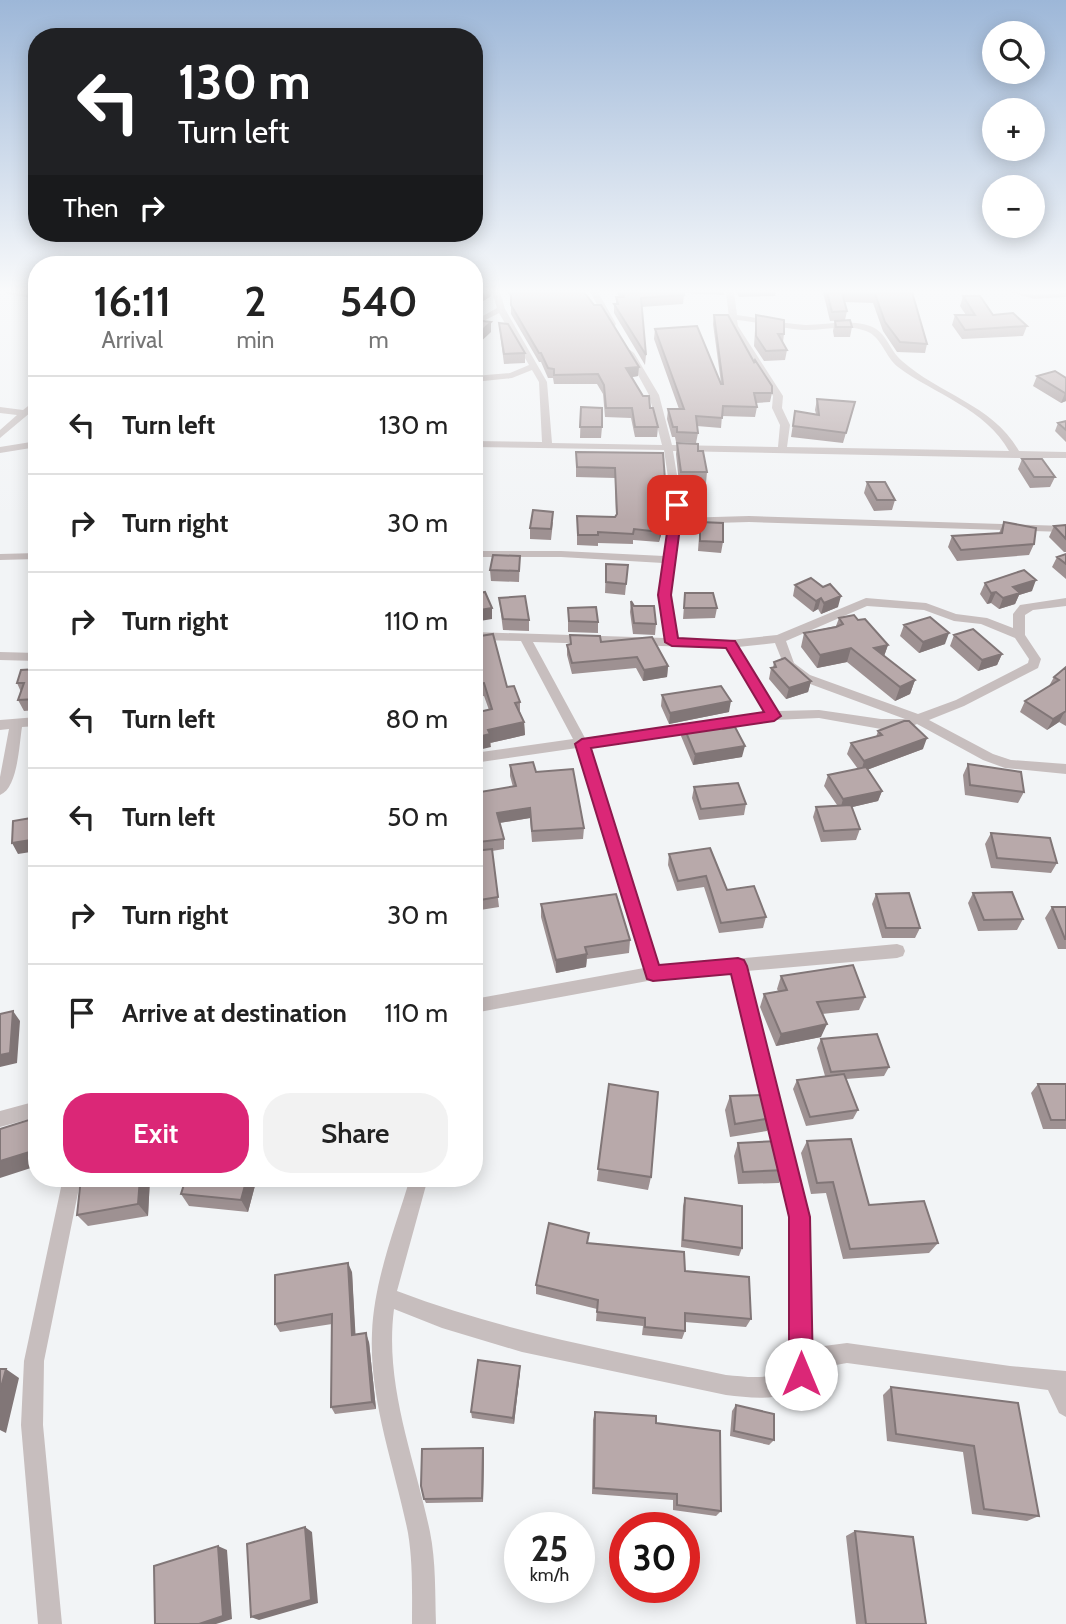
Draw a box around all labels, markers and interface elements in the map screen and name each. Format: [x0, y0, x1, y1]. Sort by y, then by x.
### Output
map controls [982, 21, 1045, 238]
button: search [982, 21, 1045, 84]
text: 130 m [178, 52, 311, 111]
icon: left [63, 56, 154, 147]
button: + [982, 98, 1045, 161]
text: Turn left [178, 112, 289, 151]
button: − [982, 175, 1045, 238]
icon: right [133, 189, 171, 227]
text: Then [63, 192, 119, 224]
text: 16:11 [94, 275, 171, 327]
text: 2 [244, 275, 266, 327]
text: 540 [340, 275, 417, 327]
text: Arrival [102, 326, 163, 354]
text: min [236, 326, 274, 354]
text: m [369, 326, 389, 354]
icon: left [63, 406, 101, 444]
text: Turn left [122, 409, 215, 441]
text: 130 m [379, 409, 448, 441]
pin [647, 475, 707, 535]
icon: arrive [658, 486, 696, 524]
icon: right [63, 504, 101, 542]
text: Turn right [122, 507, 228, 539]
text: 30 m [387, 507, 448, 539]
icon: right [63, 602, 101, 640]
text: Turn right [122, 605, 228, 637]
text: 110 m [384, 605, 448, 637]
icon: left [63, 700, 101, 738]
text: Turn left [122, 703, 215, 735]
text: 80 m [385, 703, 448, 735]
icon: left [63, 798, 101, 836]
text: Turn left [122, 801, 215, 833]
text: 50 m [387, 801, 448, 833]
icon: right [63, 896, 101, 934]
text: Turn right [122, 899, 228, 931]
text: 30 m [387, 899, 448, 931]
icon: arrive [63, 994, 101, 1032]
text: Arrive at destination [122, 997, 347, 1029]
text: 110 m [384, 997, 448, 1029]
button: Exit [63, 1093, 249, 1173]
button: Share [263, 1093, 448, 1173]
position arrow [764, 1337, 838, 1411]
speed limit sign: 30 [609, 1512, 700, 1603]
text: 25 [531, 1527, 568, 1570]
text: km/h [530, 1564, 569, 1586]

